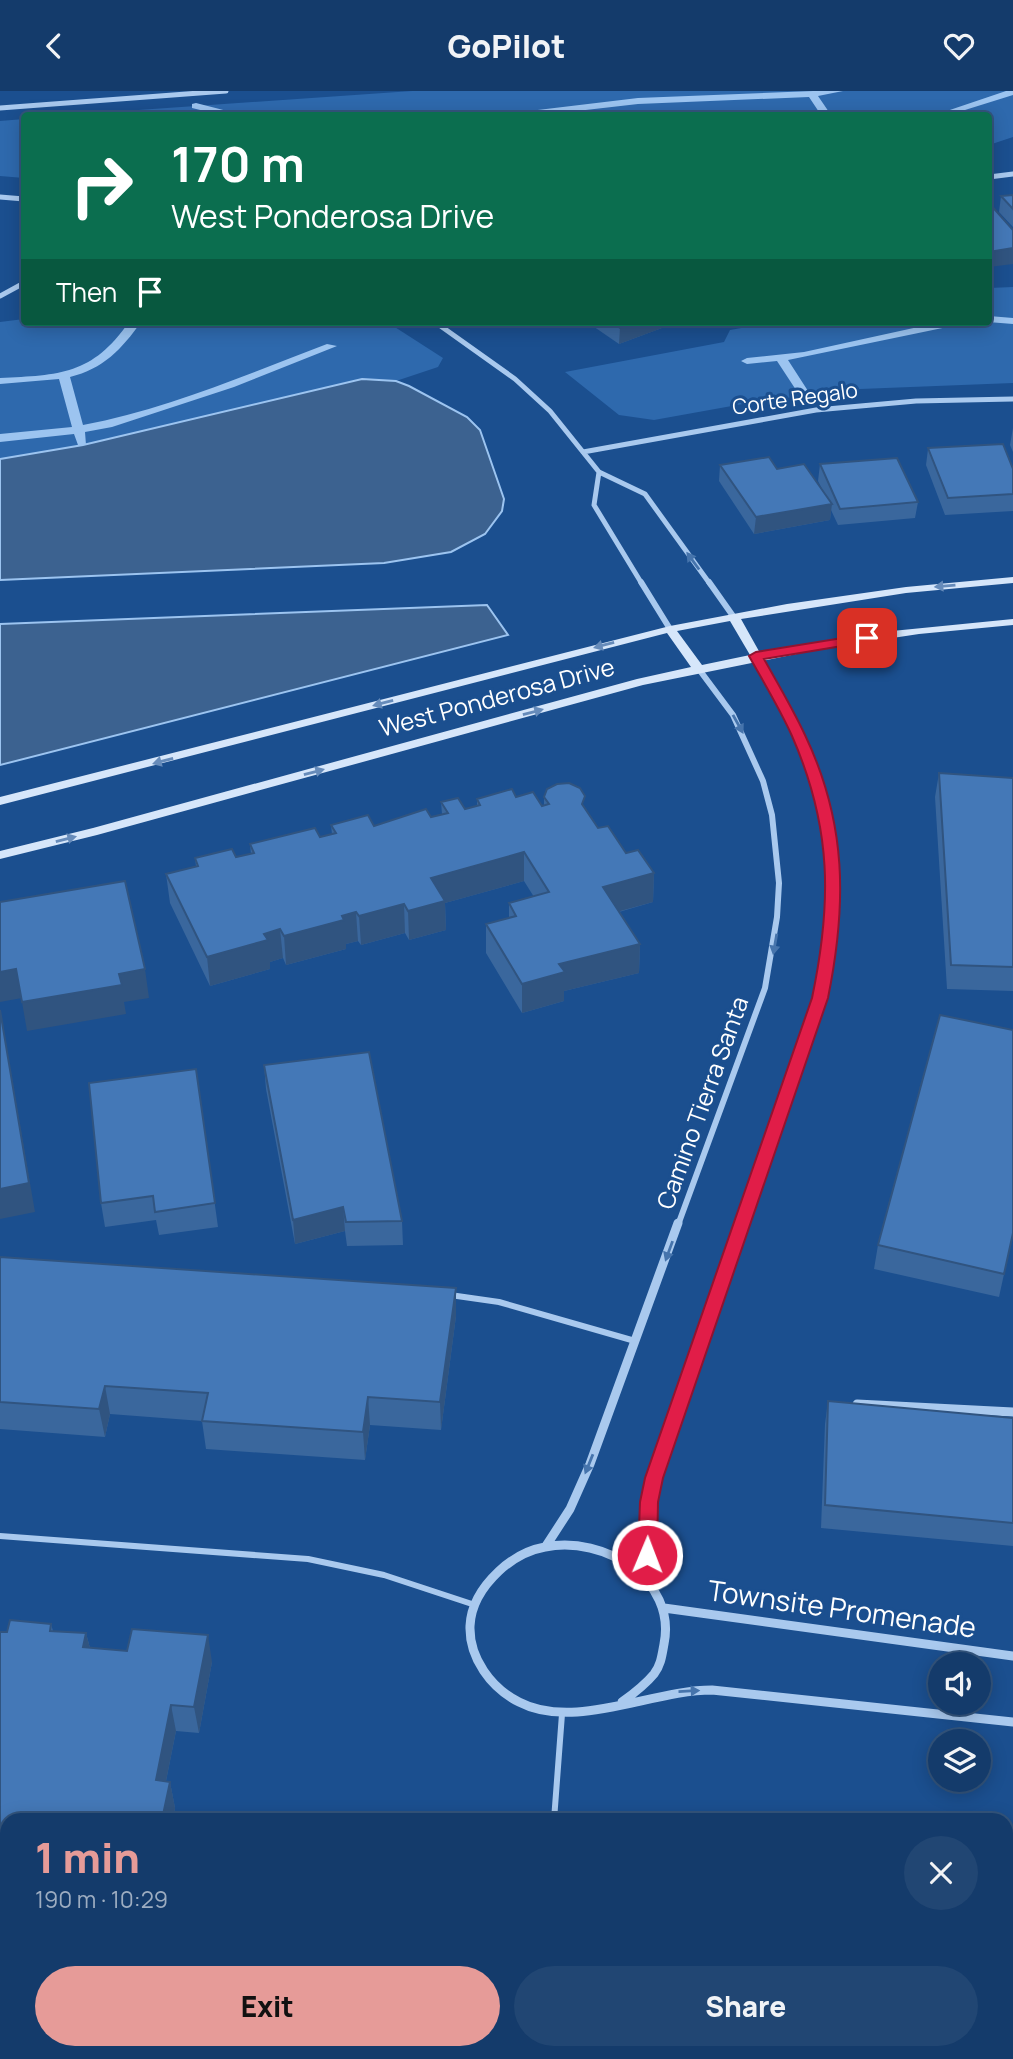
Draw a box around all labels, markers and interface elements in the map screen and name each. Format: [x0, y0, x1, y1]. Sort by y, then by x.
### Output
text: GoPilot [448, 24, 565, 68]
icon: back [35, 27, 73, 65]
icon: heart [940, 27, 978, 65]
text: 170 m [171, 130, 305, 197]
icon: right [56, 140, 147, 231]
text: West Ponderosa Drive [171, 194, 494, 238]
icon: arrive [131, 273, 169, 311]
text: Then [56, 274, 117, 310]
street label: Corte Regalo [730, 375, 859, 421]
one-way arrow [686, 552, 700, 570]
one-way arrow [934, 581, 956, 592]
pin [837, 608, 897, 668]
icon: arrive [848, 619, 886, 657]
one-way arrow [593, 641, 614, 651]
street label: West Ponderosa Drive [375, 649, 618, 744]
one-way arrow [372, 698, 394, 709]
one-way arrow [523, 706, 544, 716]
one-way arrow [732, 714, 744, 734]
one-way arrow [152, 756, 174, 767]
one-way arrow [303, 766, 324, 776]
one-way arrow [55, 833, 77, 844]
one-way arrow [769, 933, 780, 955]
street label: Camino Tierra Santa [648, 992, 755, 1213]
one-way arrow [663, 1240, 674, 1261]
one-way arrow [584, 1454, 595, 1475]
position arrow [610, 1518, 684, 1592]
street label: Townsite Promenade [706, 1570, 979, 1646]
map controls [928, 1652, 991, 1792]
button: sound [928, 1652, 991, 1715]
one-way arrow [678, 1685, 700, 1696]
button: layers [928, 1729, 991, 1792]
text: 1 min [35, 1828, 140, 1886]
button: close [904, 1836, 978, 1910]
text: 190 m · 10:29 [35, 1883, 168, 1915]
button: Exit [35, 1966, 500, 2046]
button: Share [514, 1966, 978, 2046]

